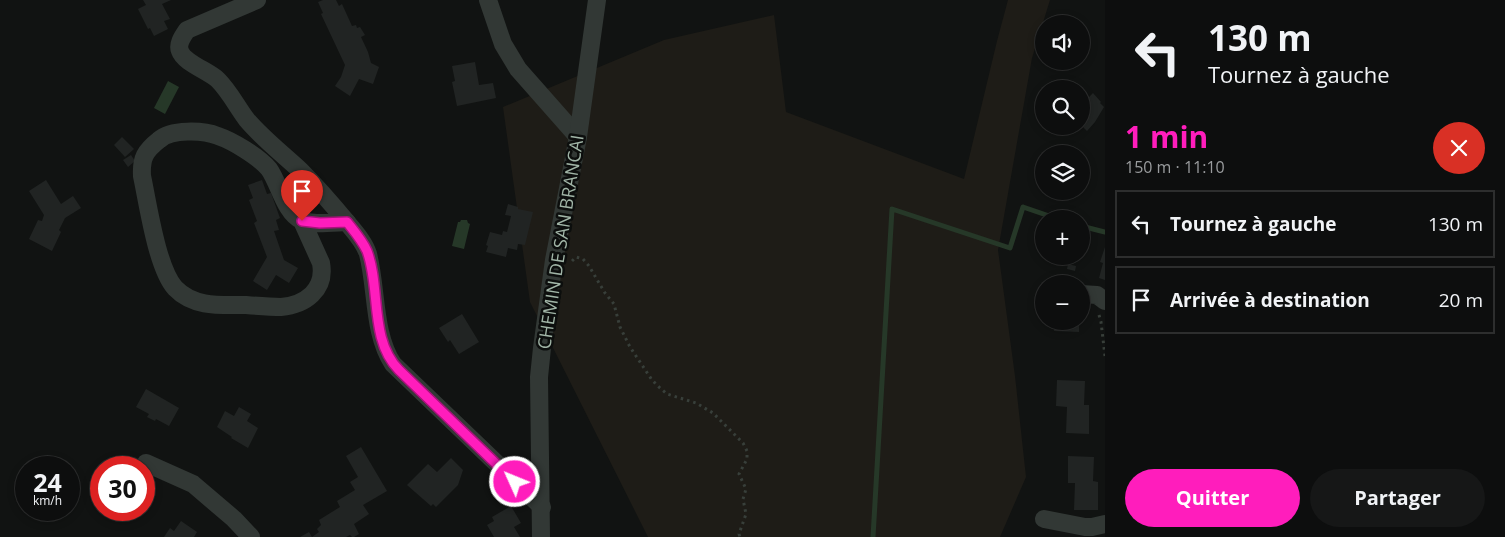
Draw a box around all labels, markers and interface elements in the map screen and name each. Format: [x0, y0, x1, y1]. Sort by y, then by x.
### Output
text: 130 m [1208, 14, 1312, 61]
map controls [1035, 15, 1090, 330]
button: sound [1035, 15, 1090, 70]
icon: left [1125, 20, 1190, 85]
text: Tournez à gauche [1208, 59, 1390, 89]
button: search [1035, 80, 1090, 135]
text: 1 min [1125, 116, 1208, 157]
button: close [1433, 122, 1485, 174]
street label: CHEMIN DE SAN BRANCAI [531, 133, 589, 351]
button: layers [1035, 145, 1090, 200]
text: 150 m · 11:10 [1125, 156, 1225, 178]
pin [281, 170, 323, 221]
icon: arrive [288, 177, 316, 205]
button: + [1035, 210, 1090, 265]
icon: left [1127, 210, 1155, 238]
text: Tournez à gauche [1170, 211, 1336, 237]
text: 130 m [1428, 211, 1483, 237]
button: − [1035, 275, 1090, 330]
icon: arrive [1127, 286, 1155, 314]
text: Arrivée à destination [1170, 287, 1370, 313]
text: 20 m [1439, 287, 1483, 313]
position arrow [488, 455, 540, 507]
speed limit sign: 30 [90, 456, 155, 521]
text: 24 [33, 465, 62, 499]
button: Quitter [1125, 469, 1300, 527]
button: Partager [1310, 469, 1485, 527]
text: km/h [33, 492, 62, 509]

